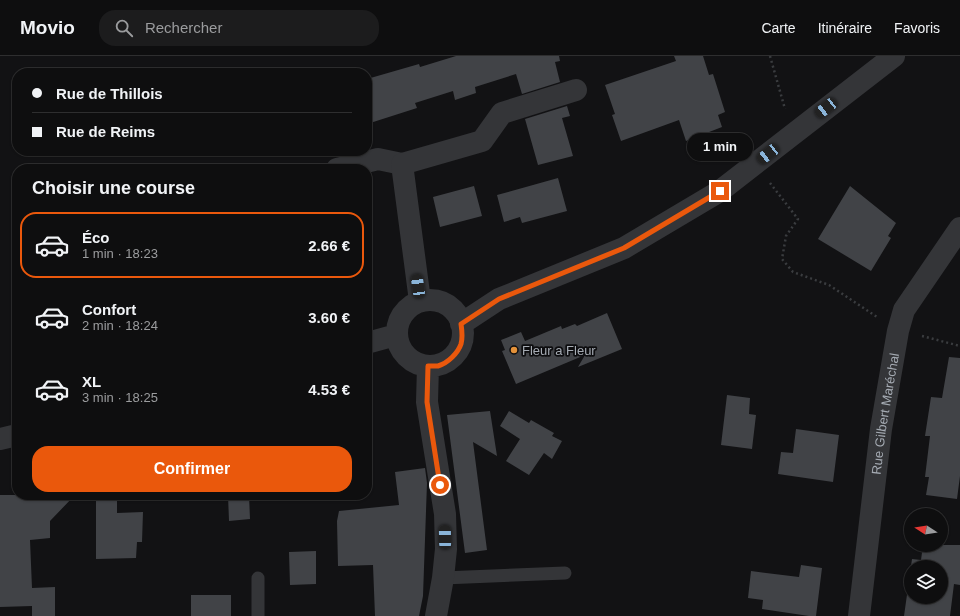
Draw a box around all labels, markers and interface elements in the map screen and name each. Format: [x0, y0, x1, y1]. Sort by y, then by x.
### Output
search box [99, 10, 379, 46]
text: Movio [20, 17, 75, 38]
icon: search [113, 17, 135, 39]
text: Rechercher [145, 19, 222, 36]
text: Carte [761, 20, 796, 36]
text: Itinéraire [818, 20, 872, 36]
text: Favoris [894, 20, 940, 36]
text: Rue de Thillois [56, 85, 163, 102]
car [813, 96, 839, 120]
text: Rue de Reims [56, 123, 155, 140]
callout: 1 min [687, 133, 753, 161]
text: 1 min [703, 139, 737, 154]
car [755, 142, 781, 166]
text: Choisir une course [32, 178, 195, 198]
route end [711, 182, 729, 200]
icon: car [34, 227, 70, 263]
text: Éco [82, 229, 110, 246]
text: 2.66 € [308, 237, 350, 254]
text: 1 min · 18:23 [82, 246, 158, 261]
car [410, 273, 426, 299]
icon: car [34, 299, 70, 335]
text: Confort [82, 301, 136, 318]
text: 3.60 € [308, 309, 350, 326]
text: 2 min · 18:24 [82, 318, 158, 333]
place label: Fleur a Fleur [522, 343, 596, 358]
marker: Fleur a Fleur [509, 345, 519, 355]
street label: Rue Gilbert Maréchal [868, 352, 902, 475]
icon: car [34, 371, 70, 407]
text: XL [82, 373, 101, 390]
text: 4.53 € [308, 381, 350, 398]
text: 3 min · 18:25 [82, 390, 158, 405]
button: Confirmer [32, 446, 352, 492]
route start [431, 476, 449, 494]
north arrow [904, 508, 948, 552]
map controls [904, 508, 948, 604]
car [439, 525, 451, 549]
button: layers [904, 560, 948, 604]

